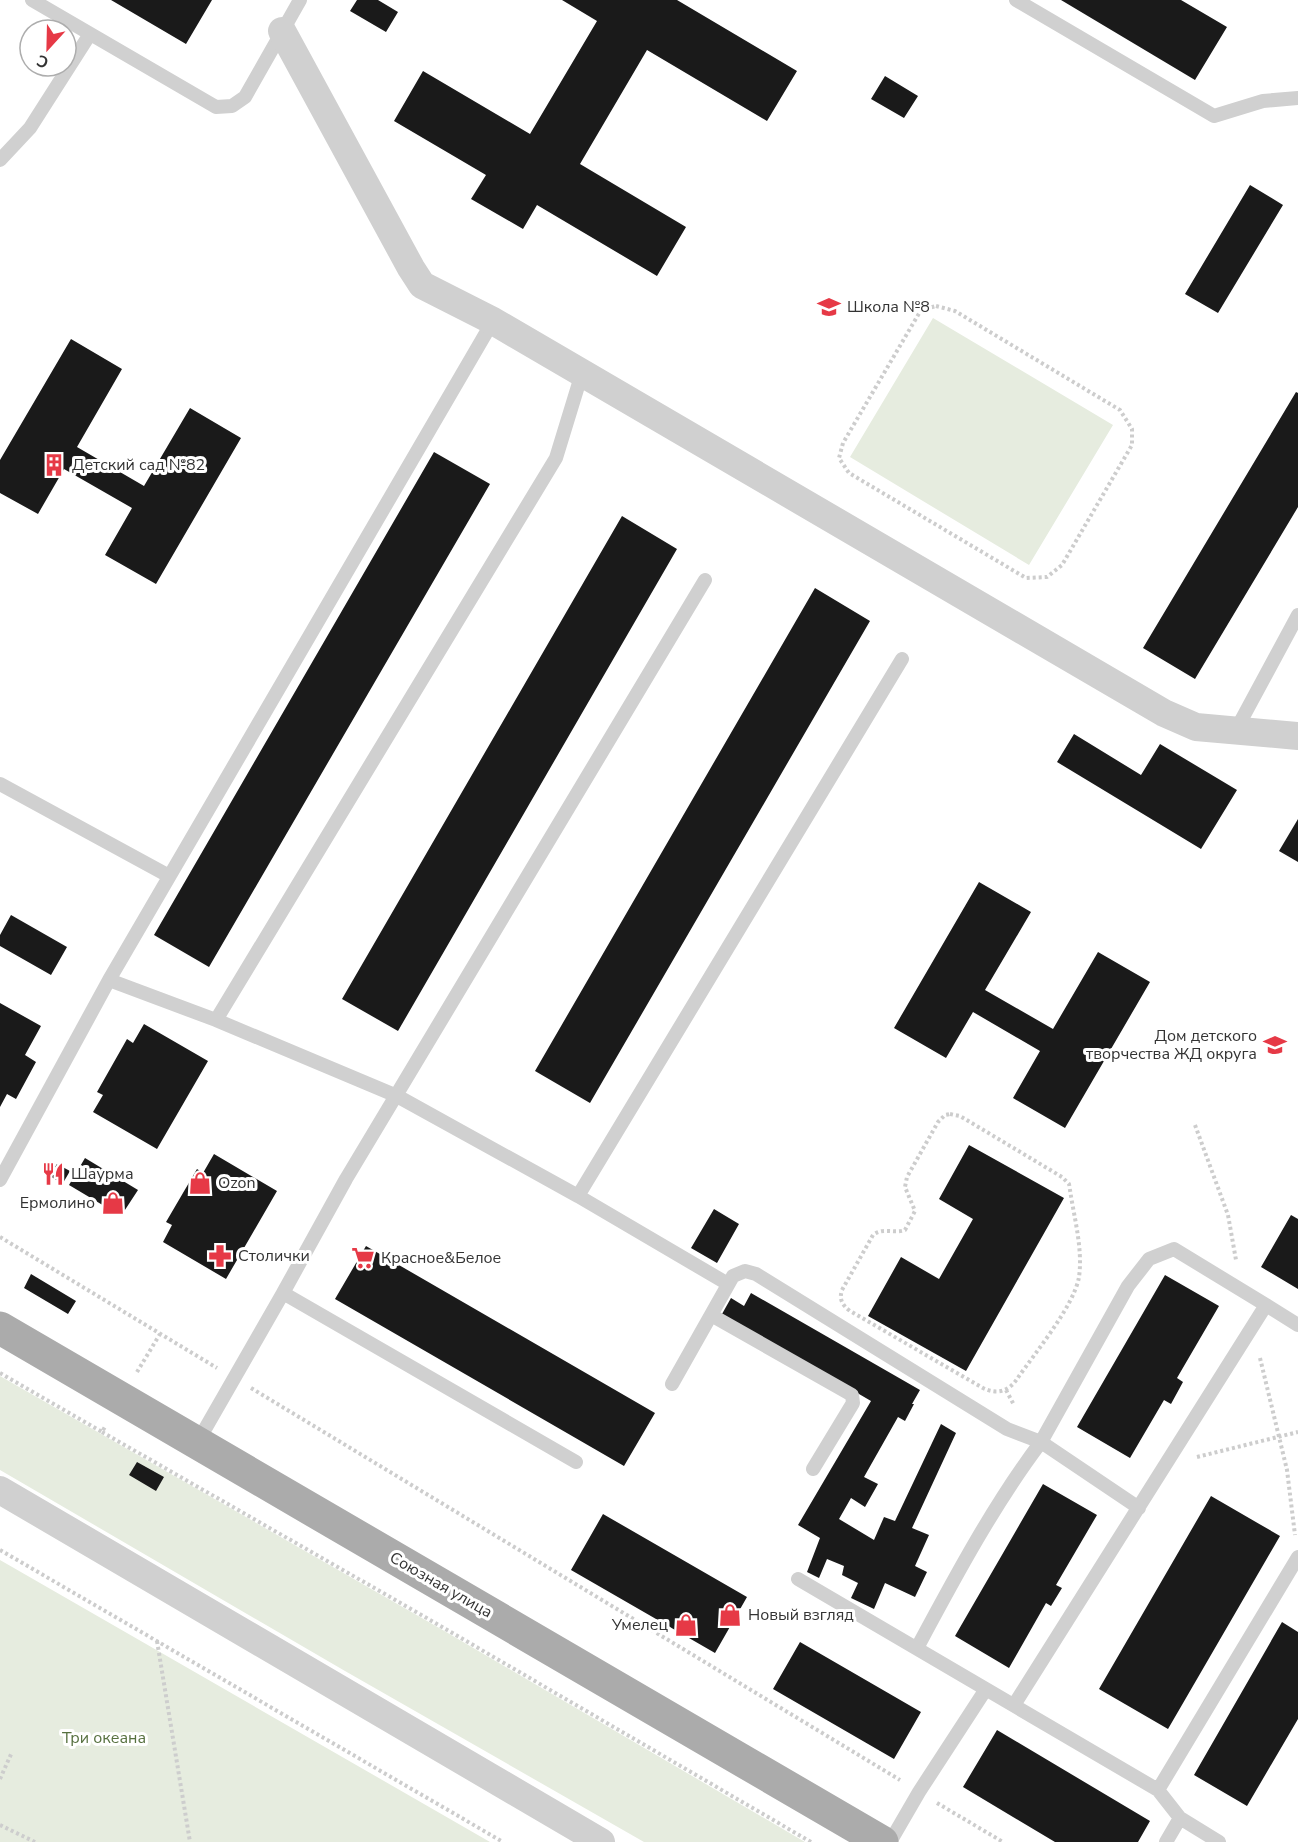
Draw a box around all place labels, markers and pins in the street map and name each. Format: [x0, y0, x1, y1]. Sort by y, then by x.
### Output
school or university icon: Школа №8 [816, 294, 842, 320]
place label: Школа №8 [847, 296, 930, 318]
building icon: Детский сад №82 [41, 452, 67, 478]
place label: Детский сад №82 [72, 454, 205, 476]
place label: Дом детского творчества ЖД округа [1086, 1025, 1257, 1065]
school or university icon: Дом детского творчества ЖД округа [1262, 1032, 1288, 1058]
restaurant icon: Шаурма [40, 1161, 66, 1187]
place label: Шаурма [71, 1163, 134, 1185]
shop icon: Ozon [187, 1170, 213, 1196]
place label: Ozon [218, 1172, 256, 1194]
shop icon: Ермолино [100, 1190, 126, 1216]
place label: Ермолино [20, 1192, 95, 1214]
pharmacy icon: Столички [207, 1243, 233, 1269]
place label: Столички [238, 1245, 310, 1267]
supermarket icon: Красное&Белое [350, 1245, 376, 1271]
place label: Красное&Белое [381, 1247, 501, 1269]
shop icon: Новый взгляд [717, 1602, 743, 1628]
place label: Новый взгляд [748, 1604, 854, 1626]
shop icon: Умелец [673, 1612, 699, 1638]
place label: Умелец [611, 1614, 668, 1636]

